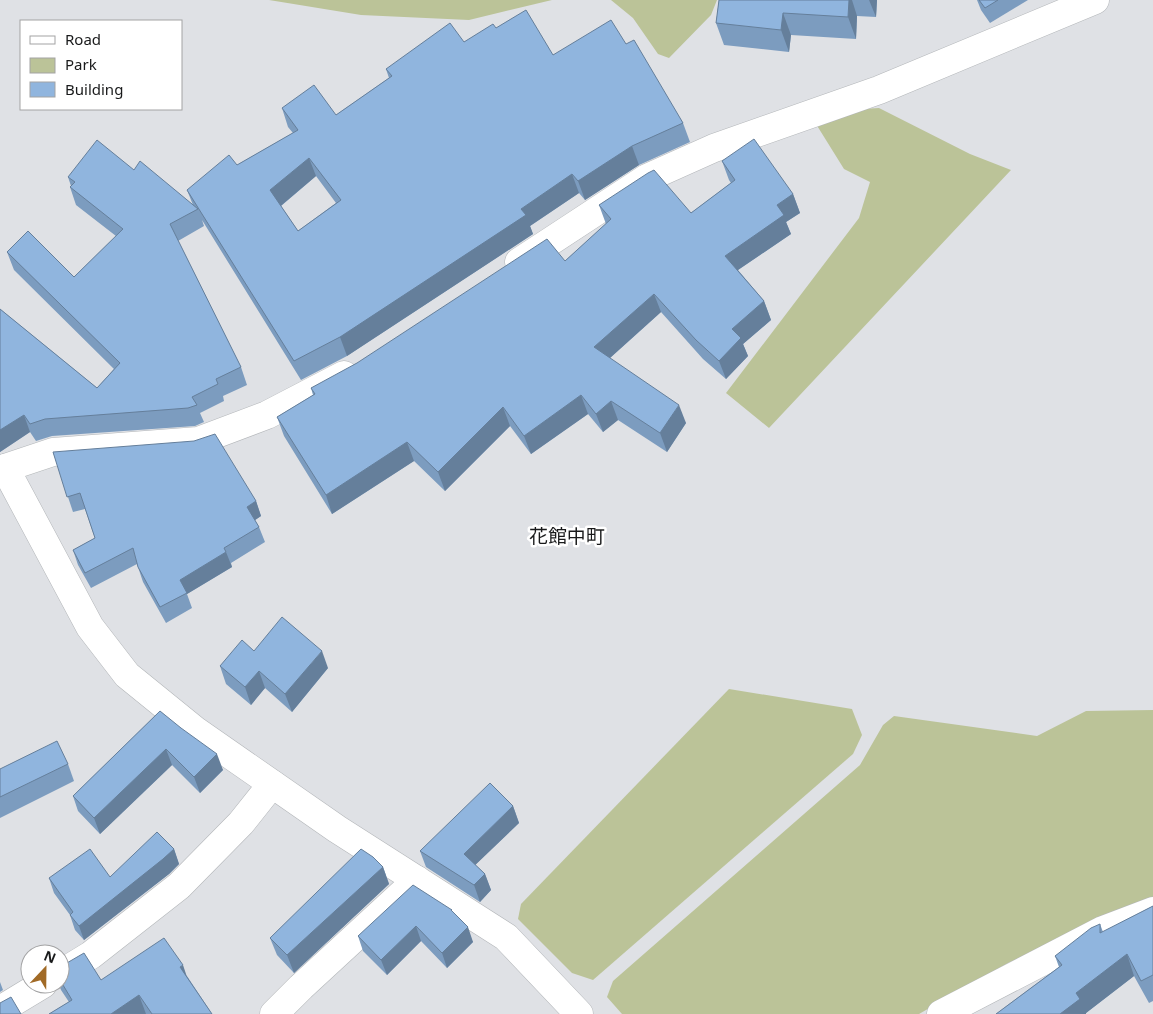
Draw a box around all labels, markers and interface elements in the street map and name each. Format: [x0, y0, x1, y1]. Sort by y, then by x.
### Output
legend [20, 20, 182, 110]
text: Road [65, 29, 101, 49]
text: Park [65, 54, 97, 74]
text: Building [65, 79, 123, 99]
district label: 花館中町 [529, 523, 605, 549]
north arrow [20, 944, 70, 994]
text: N [41, 946, 59, 967]

